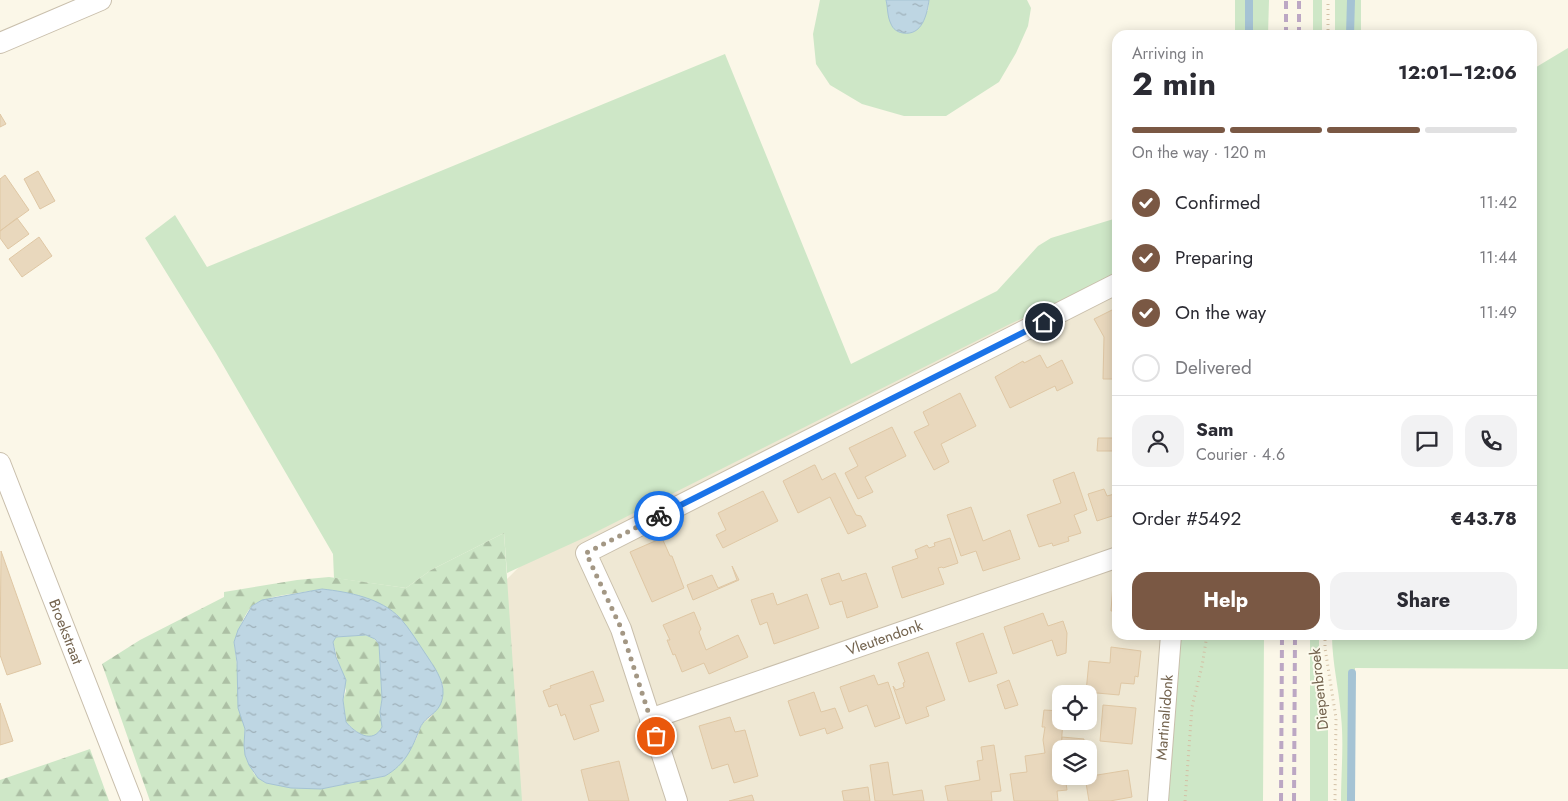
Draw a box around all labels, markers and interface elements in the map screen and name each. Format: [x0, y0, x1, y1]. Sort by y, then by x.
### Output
text: Arriving in [1132, 42, 1204, 65]
text: 12:01–12:06 [1398, 59, 1517, 86]
text: 2 min [1132, 61, 1216, 107]
text: On the way · 120 m [1132, 141, 1266, 164]
icon: check [1132, 189, 1160, 217]
text: Confirmed [1175, 189, 1261, 216]
text: 11:42 [1479, 191, 1517, 214]
icon: check [1132, 244, 1160, 272]
text: Preparing [1175, 244, 1253, 271]
text: 11:44 [1479, 246, 1517, 269]
icon: check [1132, 299, 1160, 327]
text: On the way [1175, 299, 1266, 326]
pin [1023, 301, 1065, 343]
text: 11:49 [1479, 301, 1517, 324]
icon: home [1030, 308, 1058, 336]
text: Delivered [1175, 354, 1252, 381]
button: person [1132, 415, 1184, 467]
button: chat [1401, 415, 1453, 467]
button: phone [1465, 415, 1517, 467]
text: Sam [1196, 416, 1234, 443]
text: Courier · 4.6 [1196, 443, 1285, 466]
courier [634, 491, 684, 541]
icon: bike [645, 502, 673, 530]
text: Order #5492 [1132, 505, 1241, 532]
text: €43.78 [1450, 505, 1517, 532]
button: Help [1132, 572, 1320, 630]
button: Share [1330, 572, 1517, 630]
street label: Broekstraat [43, 596, 89, 668]
street label: Vleutendonk [843, 614, 926, 661]
street label: Diepenbroek [1304, 647, 1334, 731]
street label: Martinalidonk [1150, 673, 1179, 761]
map controls [1052, 685, 1097, 785]
button: locate [1052, 685, 1097, 730]
pin [635, 715, 677, 757]
icon: bag [642, 722, 670, 750]
button: layers [1052, 740, 1097, 785]

